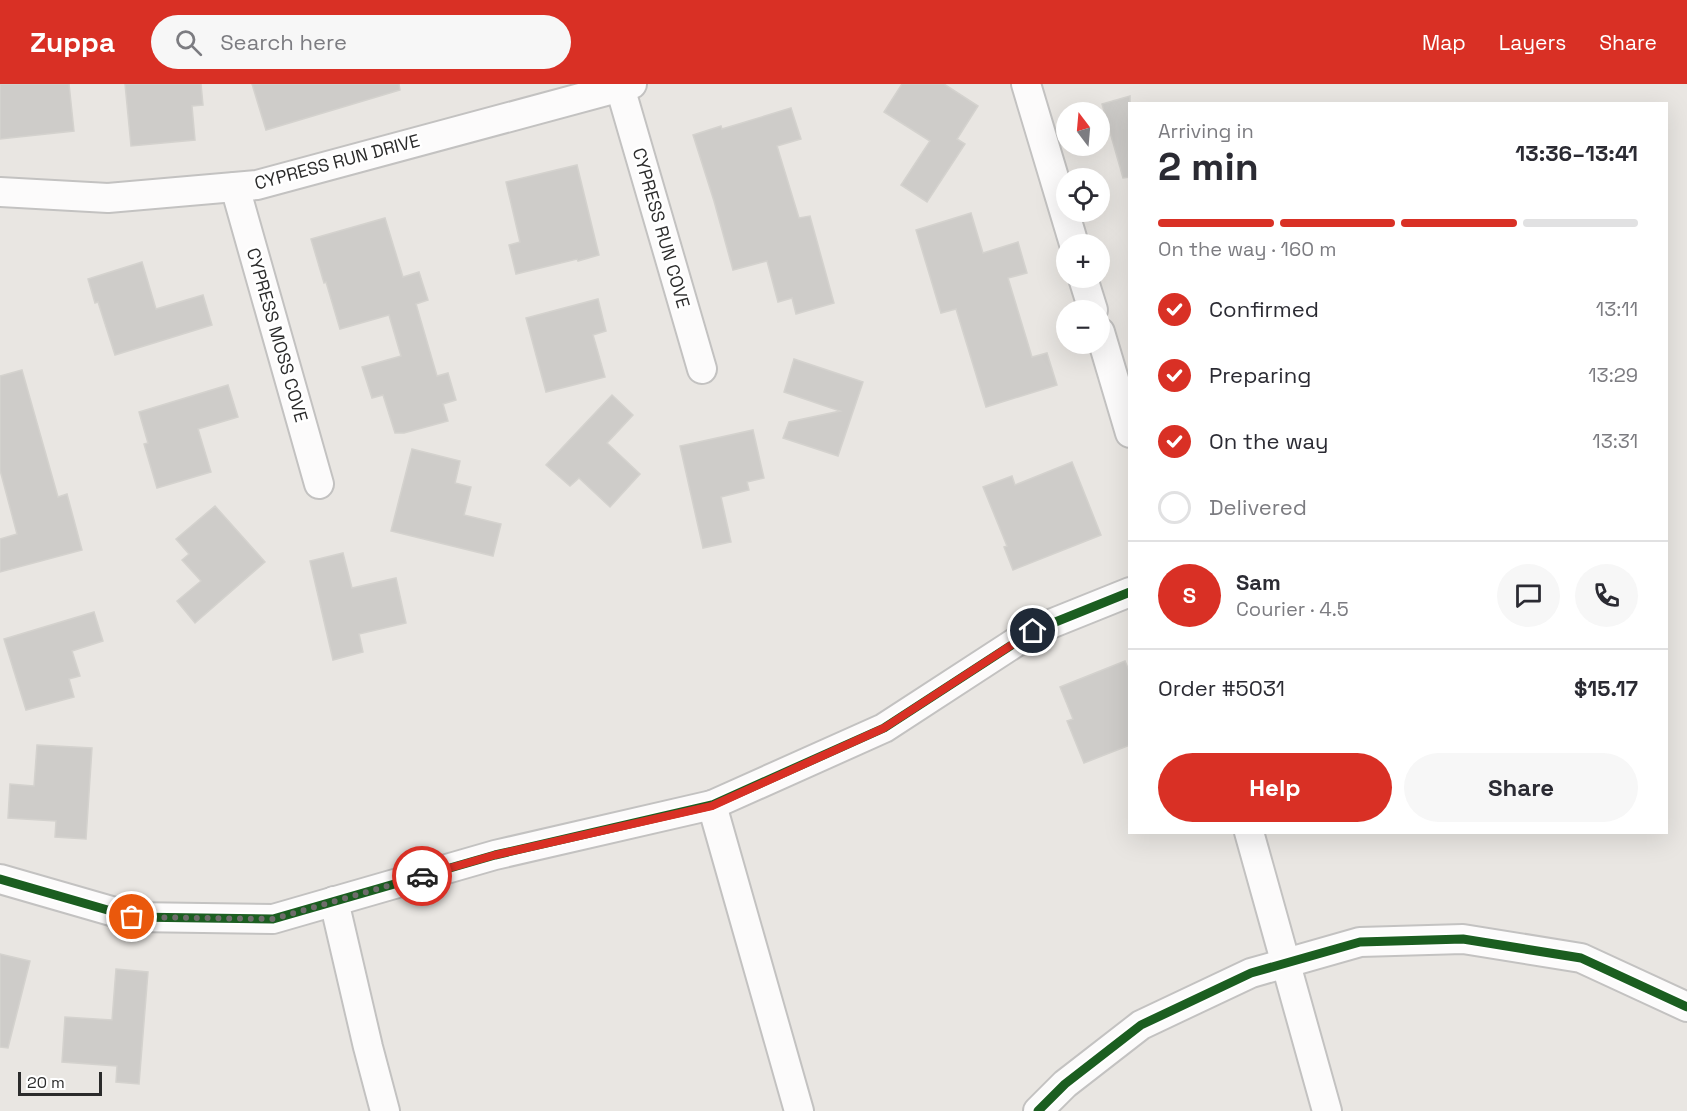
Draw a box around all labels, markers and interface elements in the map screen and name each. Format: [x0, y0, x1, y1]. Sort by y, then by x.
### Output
search box [151, 15, 571, 69]
text: Zuppa [30, 24, 115, 60]
icon: search [172, 26, 205, 59]
text: Search here [220, 28, 347, 56]
text: Map [1422, 29, 1466, 56]
text: Layers [1499, 29, 1566, 56]
text: Share [1599, 29, 1657, 56]
north arrow [1056, 102, 1110, 156]
map controls [1056, 102, 1110, 354]
text: Arriving in [1158, 118, 1254, 144]
street label: CYPRESS RUN DRIVE [252, 128, 422, 195]
text: 13:36–13:41 [1515, 139, 1638, 167]
text: 2 min [1158, 142, 1259, 191]
street label: CYPRESS RUN COVE [628, 145, 695, 311]
button: locate [1056, 168, 1110, 222]
button: + [1056, 234, 1110, 288]
text: On the way · 160 m [1158, 236, 1336, 262]
street label: CYPRESS MOSS COVE [242, 245, 313, 425]
icon: check [1158, 293, 1191, 326]
text: Confirmed [1209, 295, 1319, 323]
text: 13:11 [1596, 296, 1638, 322]
button: − [1056, 300, 1110, 354]
icon: check [1158, 359, 1191, 392]
text: Preparing [1209, 361, 1311, 389]
text: 13:29 [1588, 362, 1638, 388]
icon: check [1158, 425, 1191, 458]
text: On the way [1209, 427, 1328, 455]
text: 13:31 [1592, 428, 1638, 454]
text: Delivered [1209, 493, 1307, 521]
button: chat [1497, 564, 1560, 627]
button: phone [1575, 564, 1638, 627]
text: Sam [1236, 568, 1281, 596]
text: S [1183, 581, 1196, 609]
text: Courier · 4.5 [1236, 596, 1349, 622]
pin [1007, 605, 1058, 656]
icon: home [1016, 614, 1049, 647]
text: Order #5031 [1158, 674, 1285, 702]
text: $15.17 [1574, 674, 1638, 702]
button: Help [1158, 753, 1392, 822]
button: Share [1404, 753, 1638, 822]
courier [392, 846, 452, 906]
icon: car [406, 860, 439, 893]
pin [106, 891, 157, 942]
icon: bag [115, 900, 148, 933]
scale bar [18, 1069, 102, 1096]
text: 20 m [27, 1072, 65, 1093]

